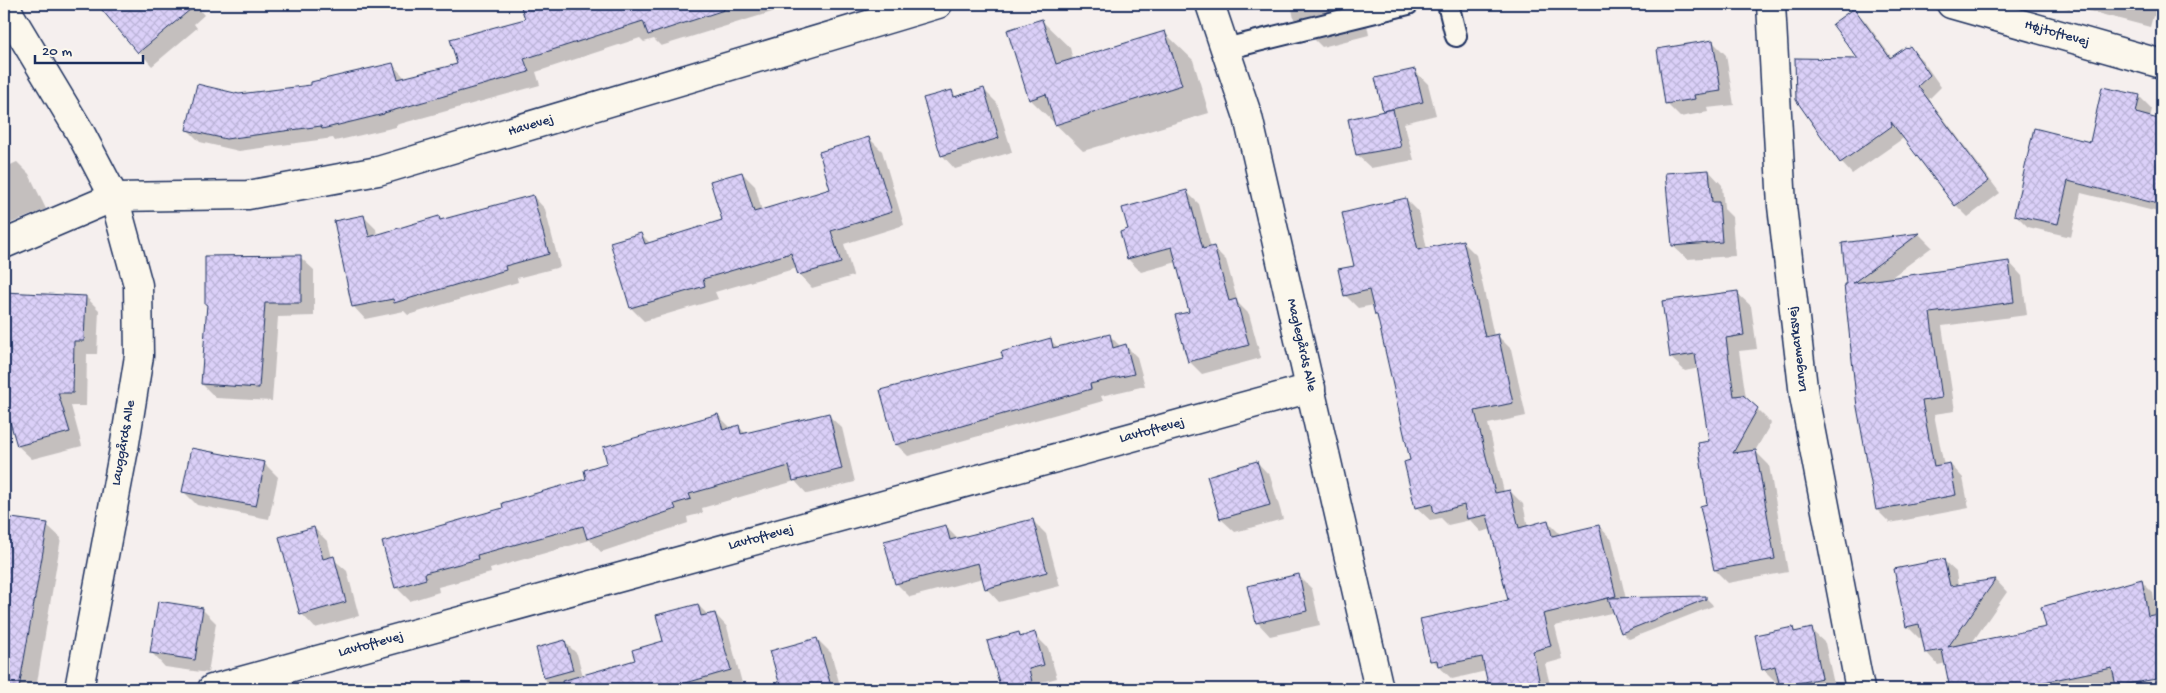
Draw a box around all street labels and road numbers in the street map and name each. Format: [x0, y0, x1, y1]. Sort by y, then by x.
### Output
street label: Højtoftevej [2022, 17, 2092, 51]
street label: Havevej [506, 111, 556, 141]
street label: Maglegårds Alle [1282, 297, 1320, 394]
street label: Langemarksvej [1784, 305, 1812, 393]
street label: Lauggårds Alle [108, 398, 140, 487]
street label: Lavtoftevej [1118, 414, 1186, 448]
street label: Lavtoftevej [727, 521, 795, 555]
street label: Lavtoftevej [337, 628, 405, 662]

